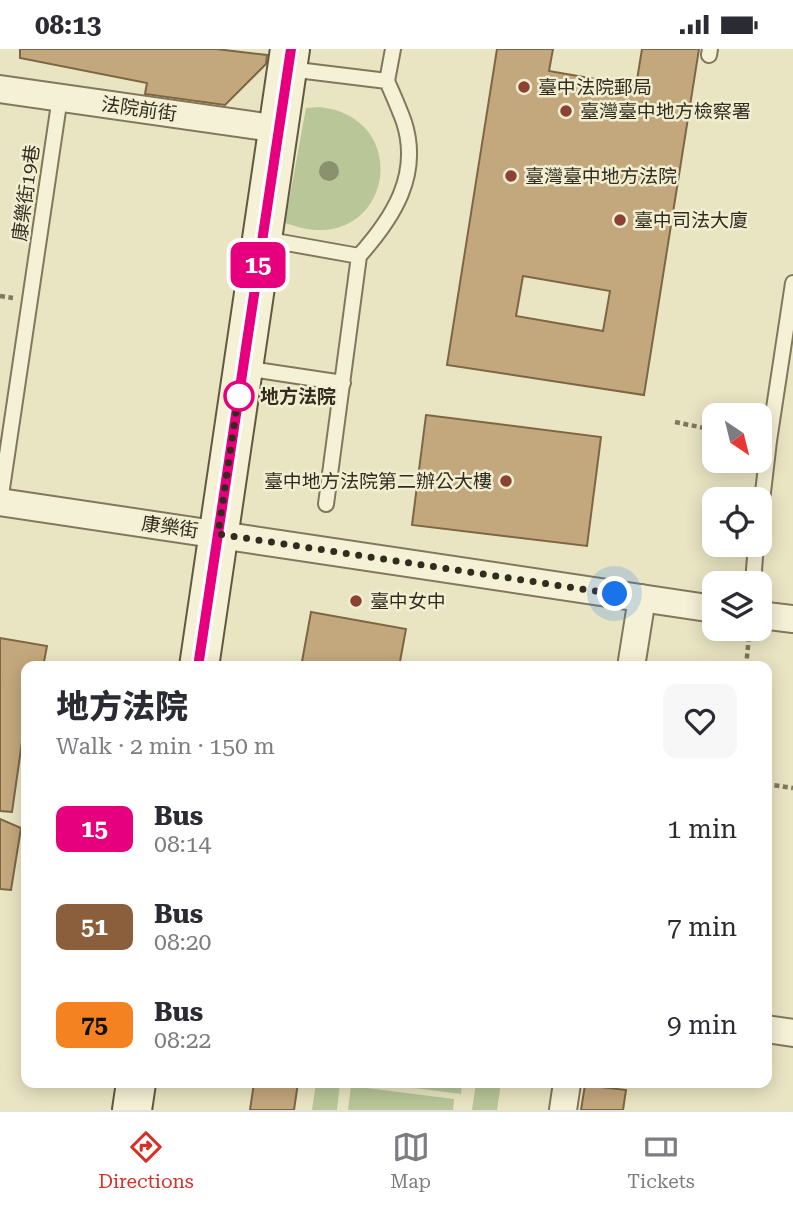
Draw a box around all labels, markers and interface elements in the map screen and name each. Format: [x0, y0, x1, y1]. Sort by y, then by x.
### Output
text: 08:13 [35, 10, 101, 40]
place label: 臺中法院郵局 [538, 76, 652, 99]
marker: 臺中法院郵局 [516, 79, 532, 95]
street label: 法院前街 [100, 92, 178, 126]
place label: 臺灣臺中地方檢察署 [580, 100, 751, 123]
marker: 臺灣臺中地方檢察署 [558, 103, 574, 119]
street label: 康樂街19巷 [8, 143, 44, 243]
place label: 臺灣臺中地方法院 [525, 165, 677, 188]
marker: 臺灣臺中地方法院 [503, 168, 519, 184]
place label: 臺中司法大廈 [634, 209, 748, 232]
marker: 臺中司法大廈 [612, 212, 628, 228]
line badge: 15 [226, 242, 290, 288]
text: 15 [245, 251, 271, 279]
marker: 地方法院 [224, 381, 254, 411]
place label: 地方法院 [260, 385, 336, 408]
north arrow [702, 403, 772, 473]
map controls [702, 403, 772, 641]
place label: 臺中地方法院第二辦公大樓 [264, 470, 492, 493]
marker: 臺中地方法院第二辦公大樓 [498, 473, 514, 489]
button: locate [702, 487, 772, 557]
street label: 康樂街 [140, 512, 200, 542]
button: layers [702, 571, 772, 641]
your location [597, 576, 632, 611]
place label: 臺中女中 [370, 590, 446, 613]
marker: 臺中女中 [348, 593, 364, 609]
button: heart [663, 684, 737, 758]
text: 地方法院 [56, 687, 188, 726]
text: Walk · 2 min · 150 m [56, 733, 275, 760]
text: Bus [154, 801, 203, 831]
text: 1 min [667, 814, 737, 844]
text: 15 [81, 815, 108, 843]
text: 08:14 [154, 831, 211, 858]
text: Bus [154, 899, 203, 929]
text: 7 min [667, 912, 737, 942]
text: 51 [81, 913, 108, 941]
text: 08:20 [154, 929, 211, 956]
text: Bus [154, 997, 203, 1027]
text: 9 min [667, 1010, 737, 1040]
text: 75 [81, 1011, 108, 1039]
text: 08:22 [154, 1027, 211, 1054]
tab: Directions [98, 1128, 194, 1193]
tab: Map [390, 1128, 431, 1193]
tab: Tickets [627, 1128, 695, 1193]

